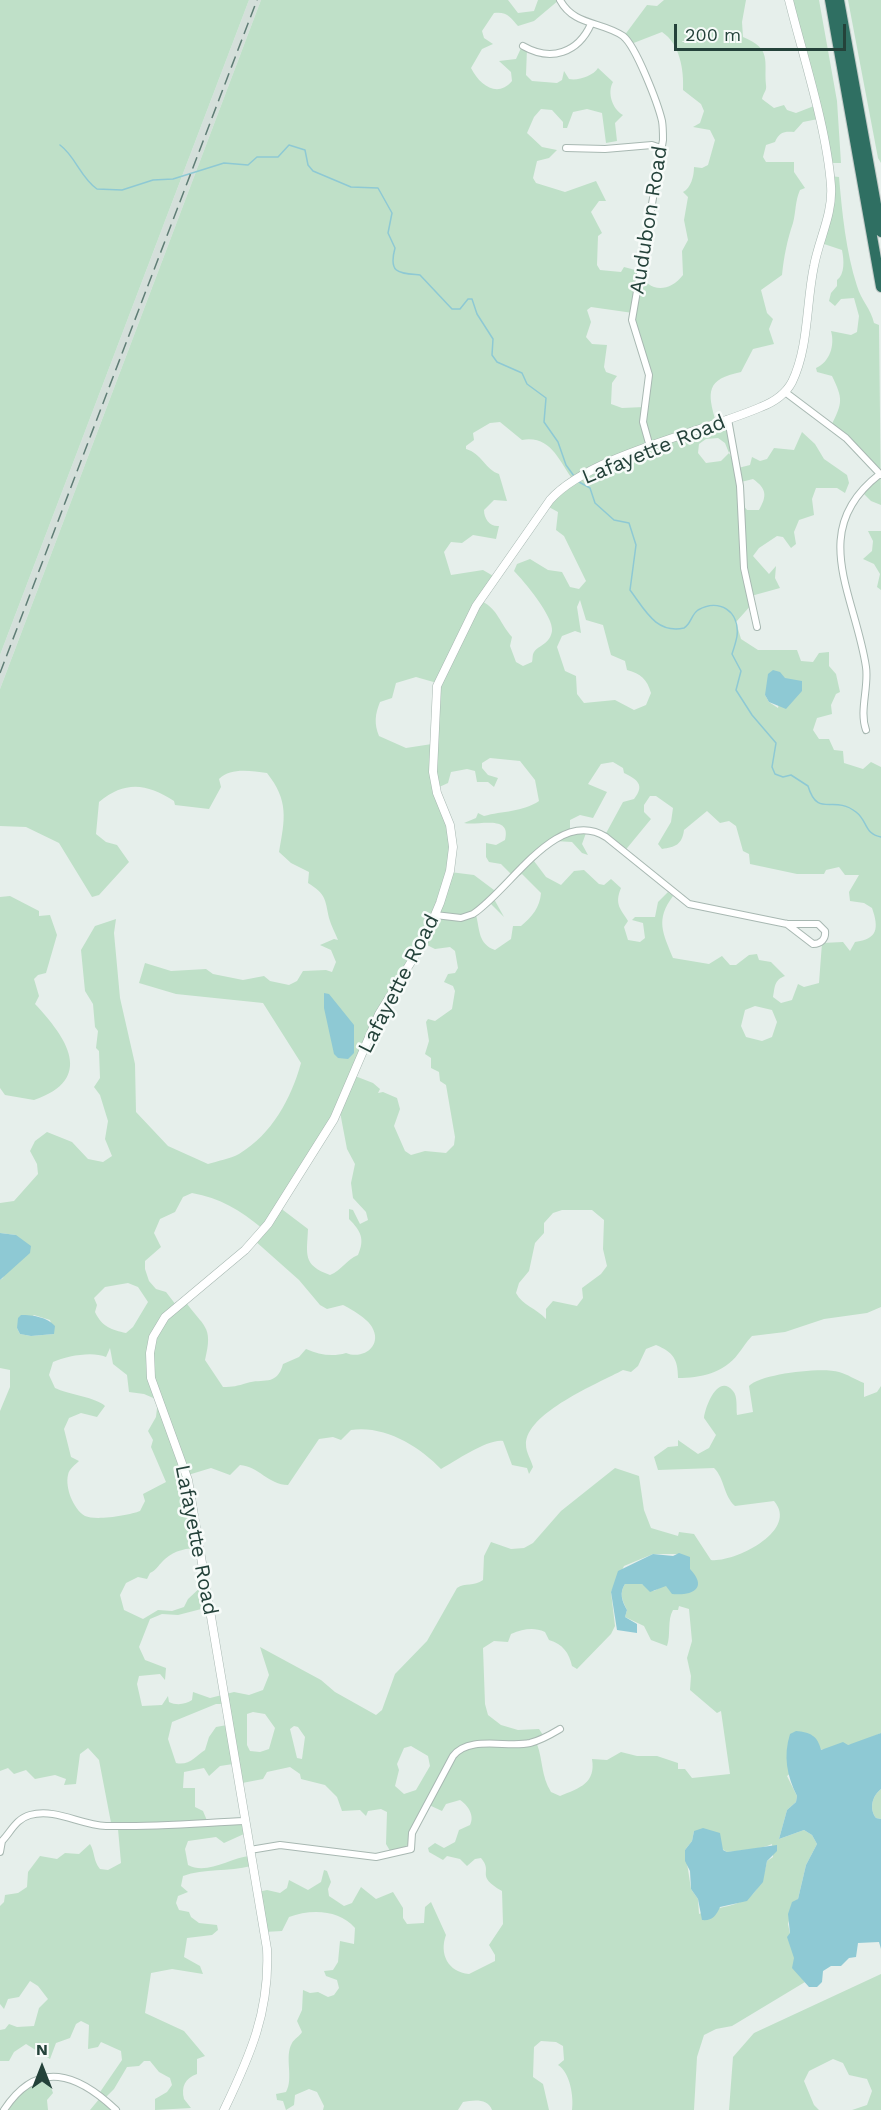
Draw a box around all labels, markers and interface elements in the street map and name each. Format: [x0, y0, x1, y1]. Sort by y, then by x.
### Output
scale bar [677, 12, 850, 50]
text: 200 m [685, 24, 741, 45]
street label: Audubon Road [625, 144, 673, 296]
street label: Lafayette Road [579, 410, 729, 490]
street label: Lafayette Road [353, 910, 445, 1058]
street label: Lafayette Road [169, 1463, 223, 1617]
north arrow [12, 2038, 72, 2098]
text: N [36, 2040, 48, 2059]

